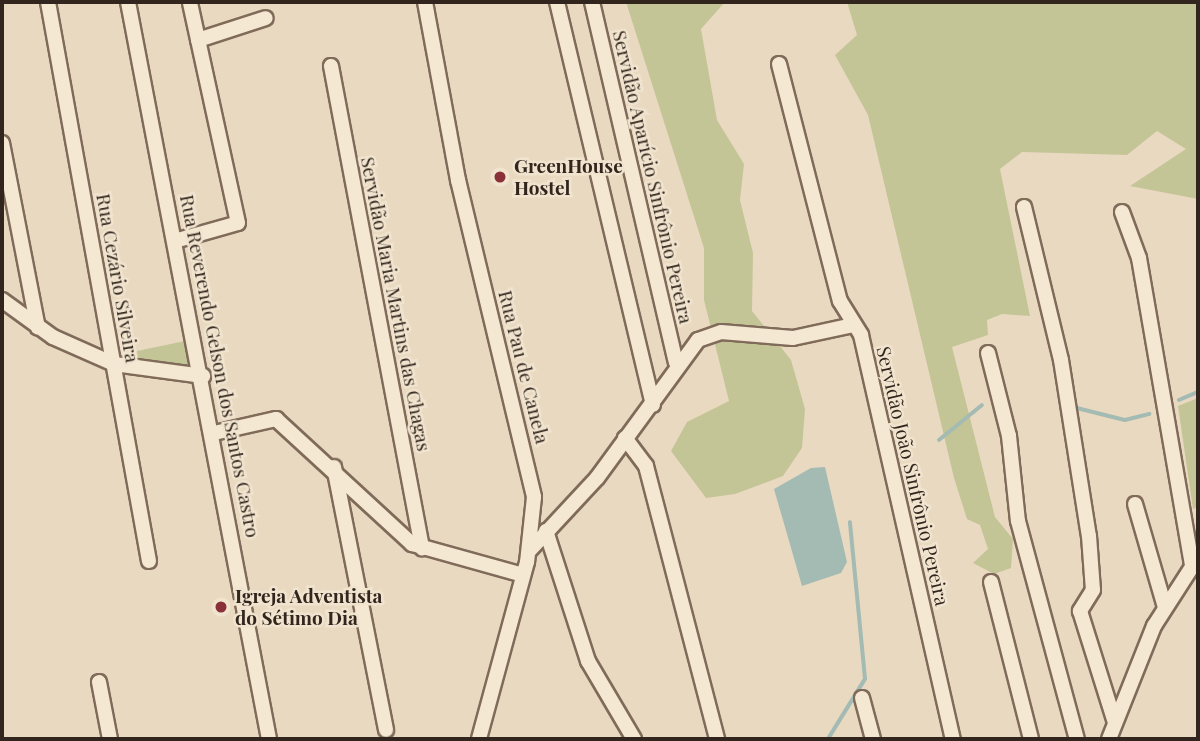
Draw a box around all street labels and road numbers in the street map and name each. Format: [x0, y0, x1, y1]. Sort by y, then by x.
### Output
street label: Servidão Aparício Sinfrônio Pereira [608, 28, 698, 326]
street label: Servidão Maria Martins das Chagas [356, 155, 436, 453]
street label: Rua Cezário Silveira [92, 192, 144, 364]
street label: Rua Reverendo Gelson dos Santos Castro [176, 192, 264, 540]
street label: Rua Pau de Canela [494, 288, 554, 446]
street label: Servidão João Sinfrônio Pereira [872, 344, 954, 608]

